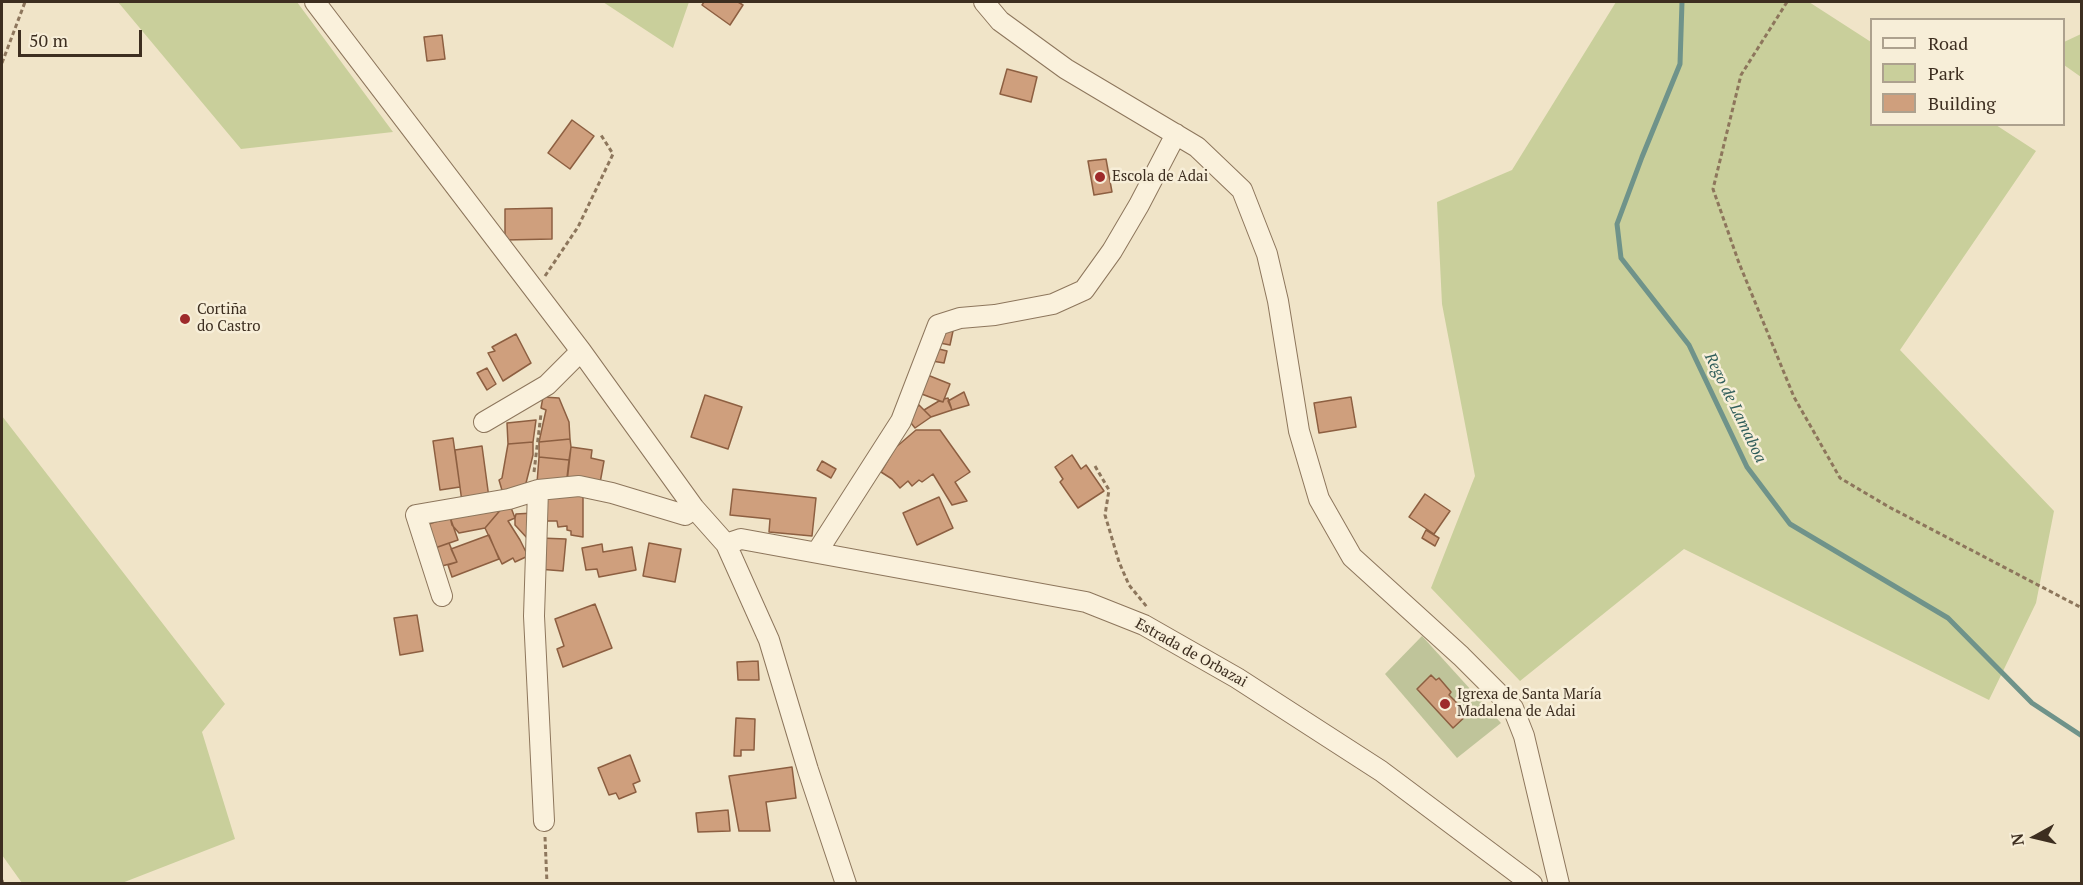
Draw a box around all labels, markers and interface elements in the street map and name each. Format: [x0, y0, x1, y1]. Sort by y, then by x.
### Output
scale bar [21, 18, 146, 56]
legend [1870, 18, 2065, 126]
text: 50 m [29, 28, 68, 52]
text: Road [1928, 31, 1968, 55]
text: Park [1928, 61, 1964, 85]
text: Building [1928, 91, 1996, 115]
place label: Escola de Adai [1112, 168, 1208, 186]
marker: Escola de Adai [1093, 170, 1107, 184]
place label: Cortiña do Castro [197, 301, 261, 336]
marker: Cortiña do Castro [178, 312, 192, 326]
water label: Rego de Lamaboa [1700, 350, 1770, 466]
street label: Estrada de Orbazai [1132, 615, 1250, 691]
place label: Igrexa de Santa María Madalena de Adai [1457, 686, 1601, 721]
marker: Igrexa de Santa María Madalena de Adai [1438, 697, 1452, 711]
north arrow [2005, 807, 2065, 867]
text: N [2005, 832, 2029, 847]

